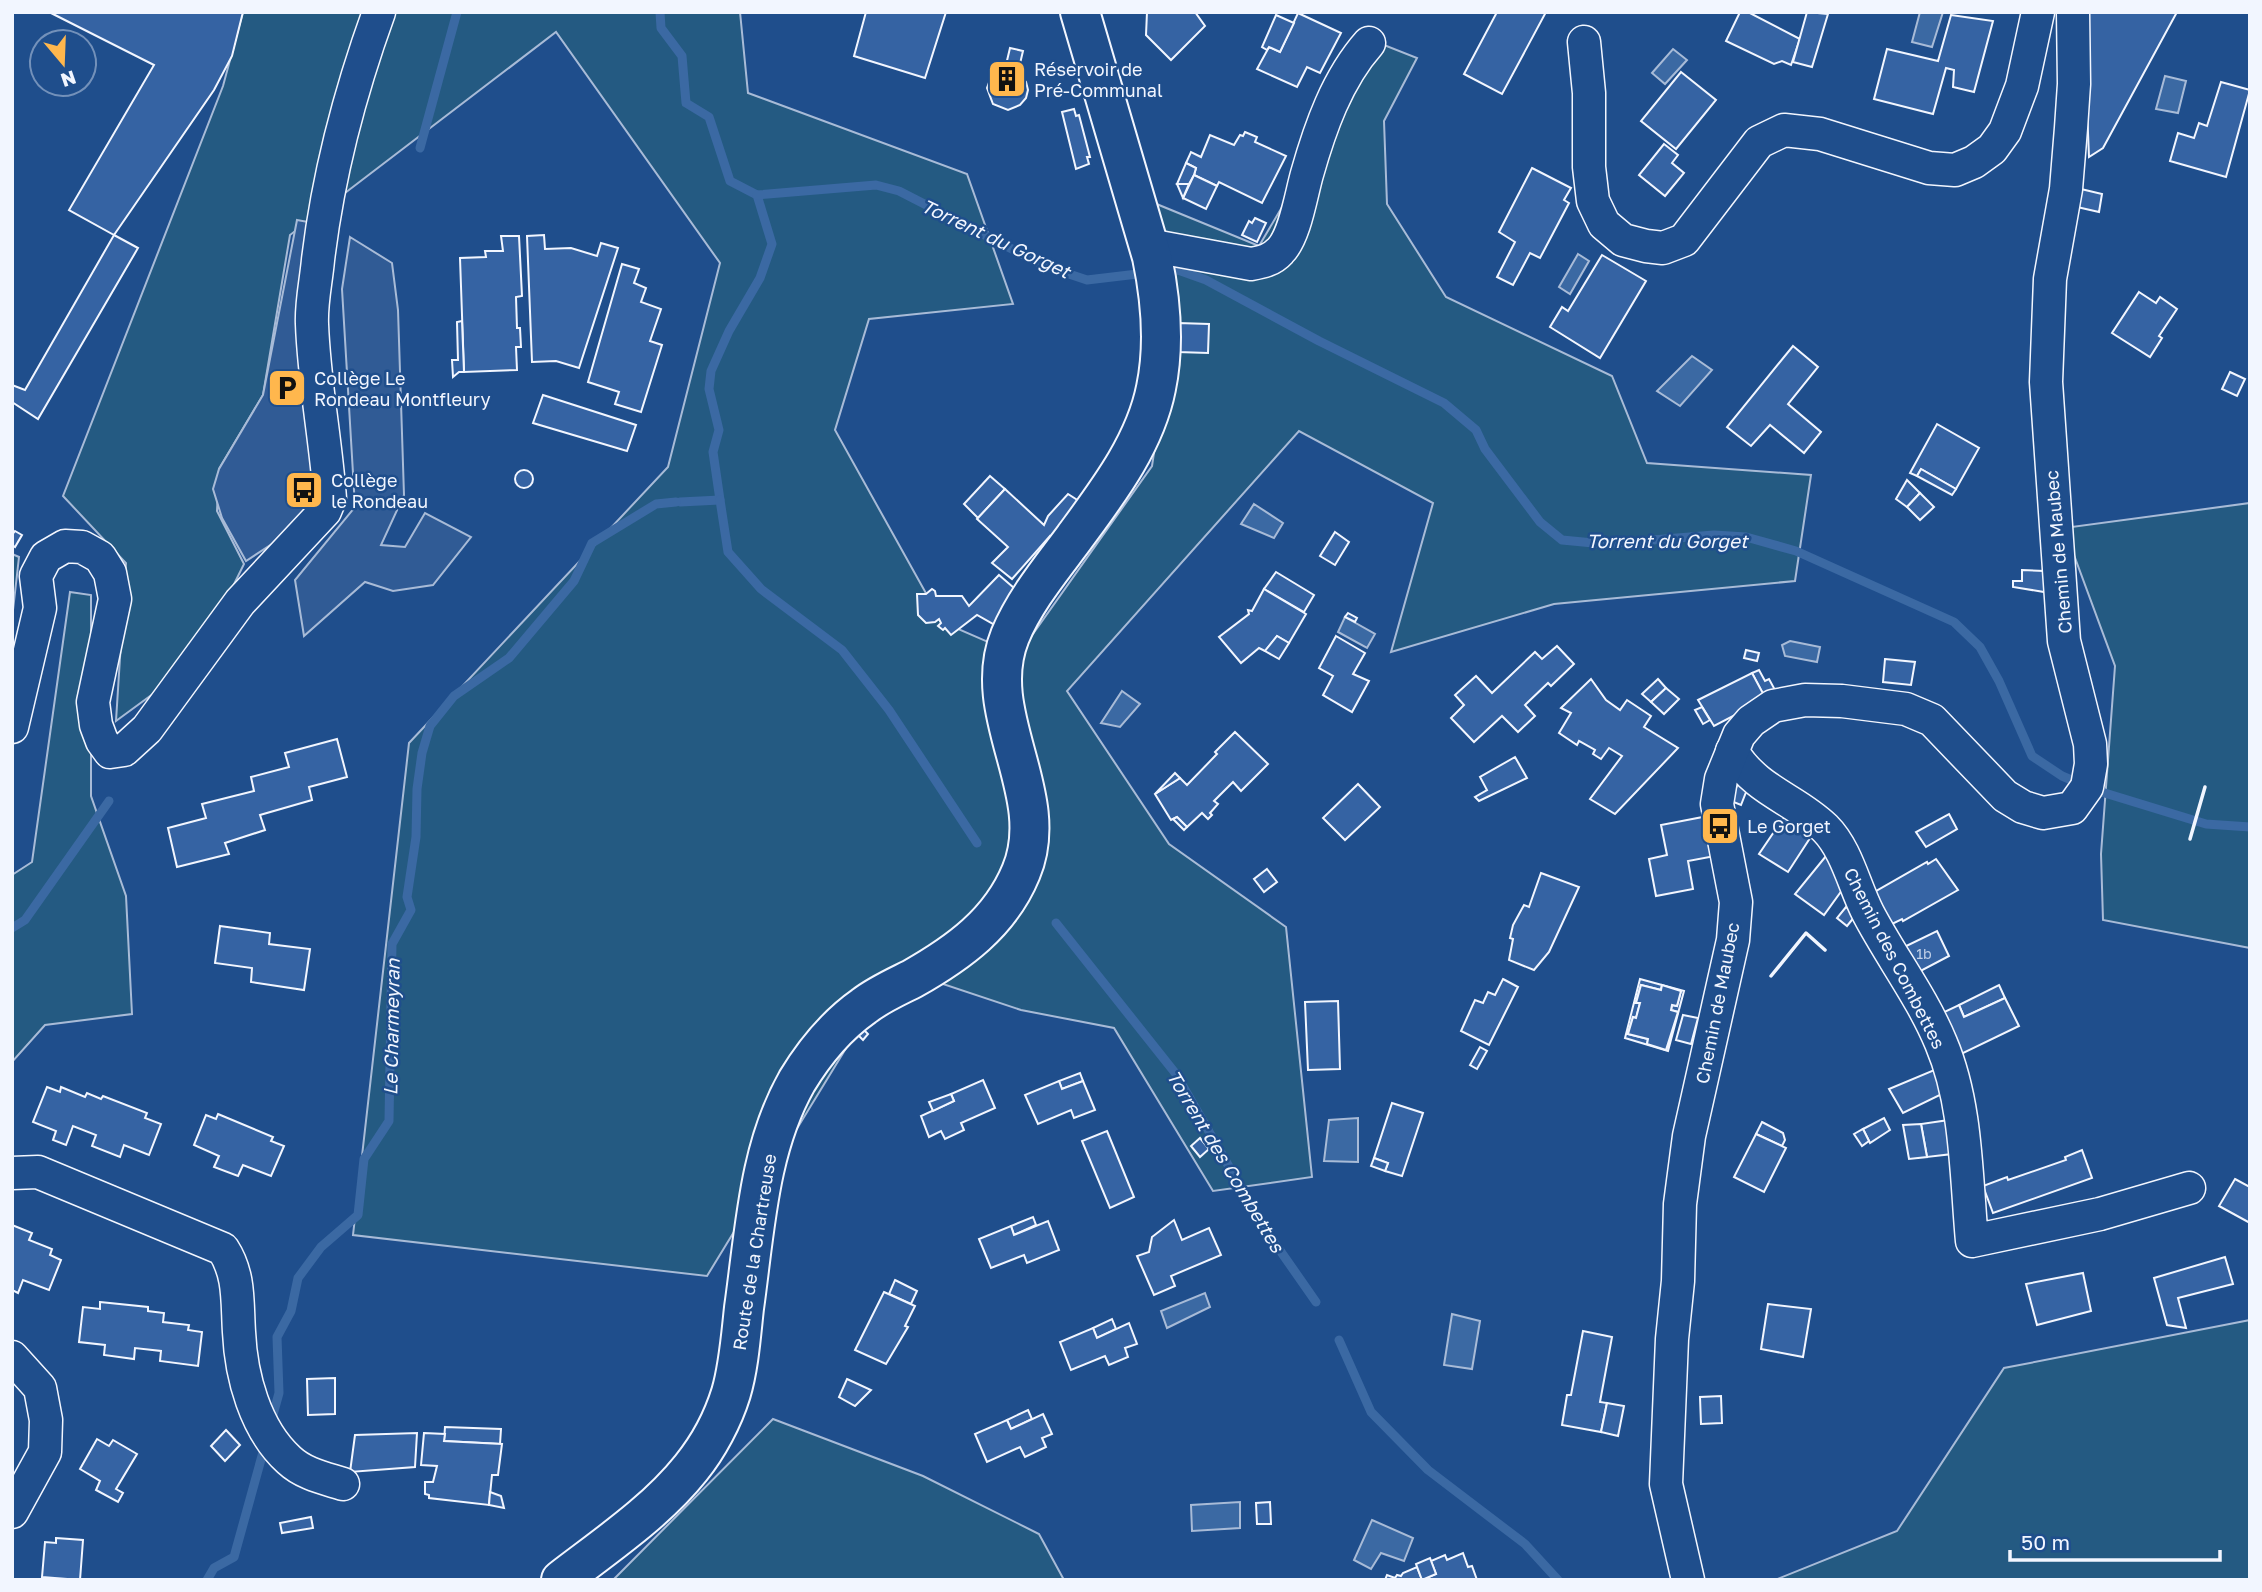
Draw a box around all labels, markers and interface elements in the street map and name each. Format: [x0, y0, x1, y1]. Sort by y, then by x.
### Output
north arrow [28, 28, 98, 98]
building icon: Réservoir de Pré-Communal [986, 58, 1028, 100]
place label: Réservoir de Pré-Communal [1034, 58, 1163, 101]
text: N [58, 66, 79, 93]
water label: Torrent du Gorget [918, 194, 1076, 284]
parking icon: Collège Le Rondeau Montfleury [266, 367, 308, 409]
place label: Collège Le Rondeau Montfleury [314, 367, 491, 410]
bus stop icon: Collège le Rondeau [283, 469, 325, 511]
place label: Collège le Rondeau [331, 469, 428, 512]
street label: Chemin de Maubec [2040, 469, 2076, 635]
water label: Torrent du Gorget [1586, 529, 1750, 552]
bus stop icon: Le Gorget [1699, 805, 1741, 847]
place label: Le Gorget [1747, 815, 1831, 837]
street label: Chemin des Combettes [1840, 864, 1950, 1052]
street label: Chemin de Maubec [1691, 920, 1743, 1086]
house number: 1b [1916, 945, 1932, 962]
water label: Le Charmeyran [378, 957, 404, 1096]
water label: Torrent des Combettes [1162, 1066, 1290, 1257]
street label: Route de la Chartreuse [728, 1152, 780, 1352]
scale bar [2010, 1518, 2220, 1562]
text: 50 m [2021, 1529, 2070, 1555]

